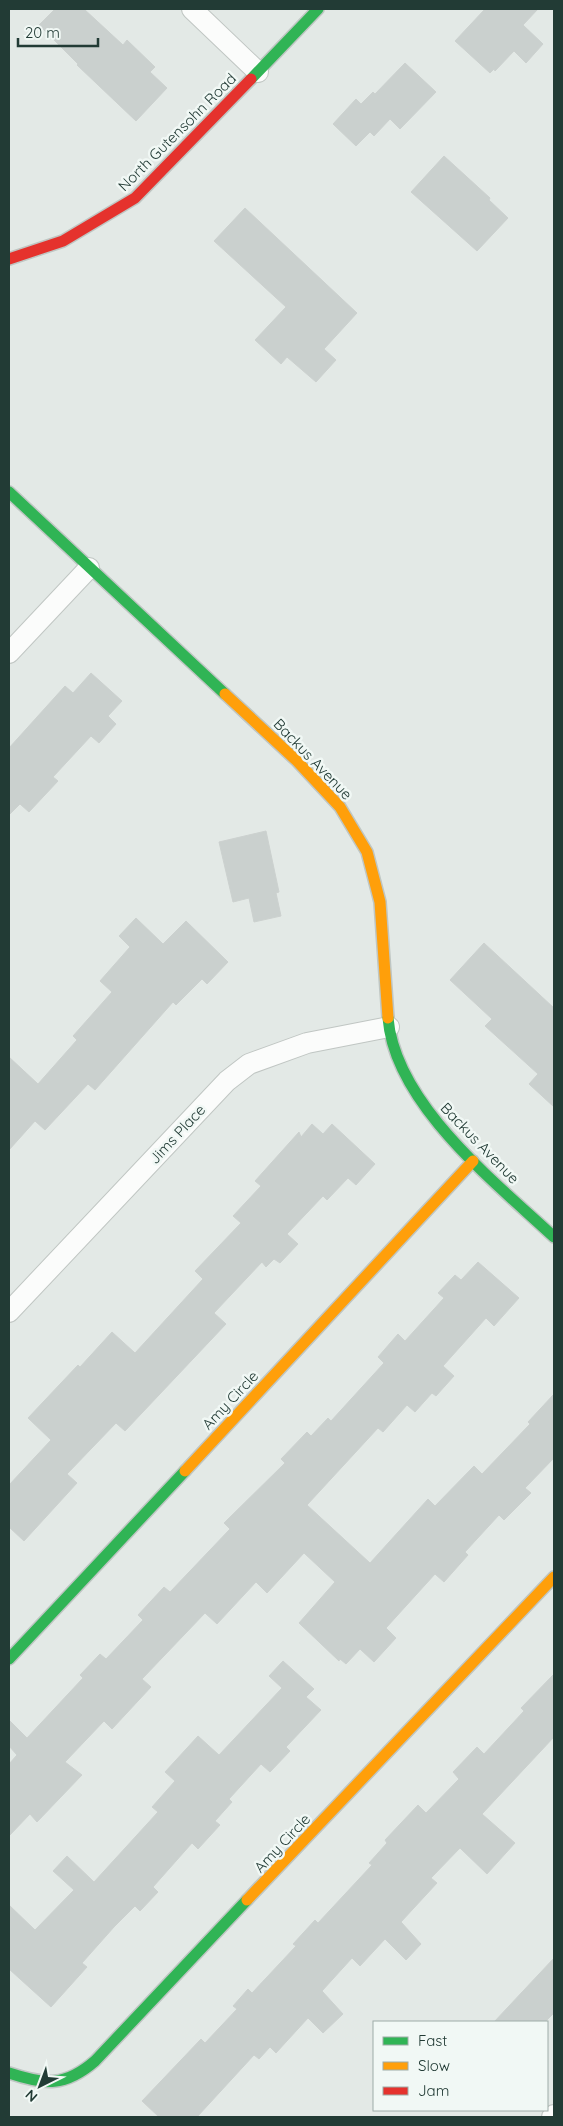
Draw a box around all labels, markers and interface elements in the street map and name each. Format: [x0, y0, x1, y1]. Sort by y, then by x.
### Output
scale bar [18, 15, 98, 47]
text: 20 m [25, 23, 60, 42]
street label: North Gutensohn Road [114, 69, 240, 195]
street label: Backus Avenue [270, 714, 356, 804]
street label: Backus Avenue [437, 1098, 523, 1188]
street label: Jims Place [145, 1100, 209, 1168]
street label: Amy Circle [198, 1366, 262, 1434]
street label: Amy Circle [250, 1809, 314, 1877]
legend [373, 2021, 548, 2111]
text: Fast [418, 2031, 447, 2050]
text: Slow [418, 2056, 450, 2075]
north arrow [15, 2061, 65, 2111]
text: Jam [418, 2081, 449, 2100]
text: N [21, 2086, 41, 2106]

